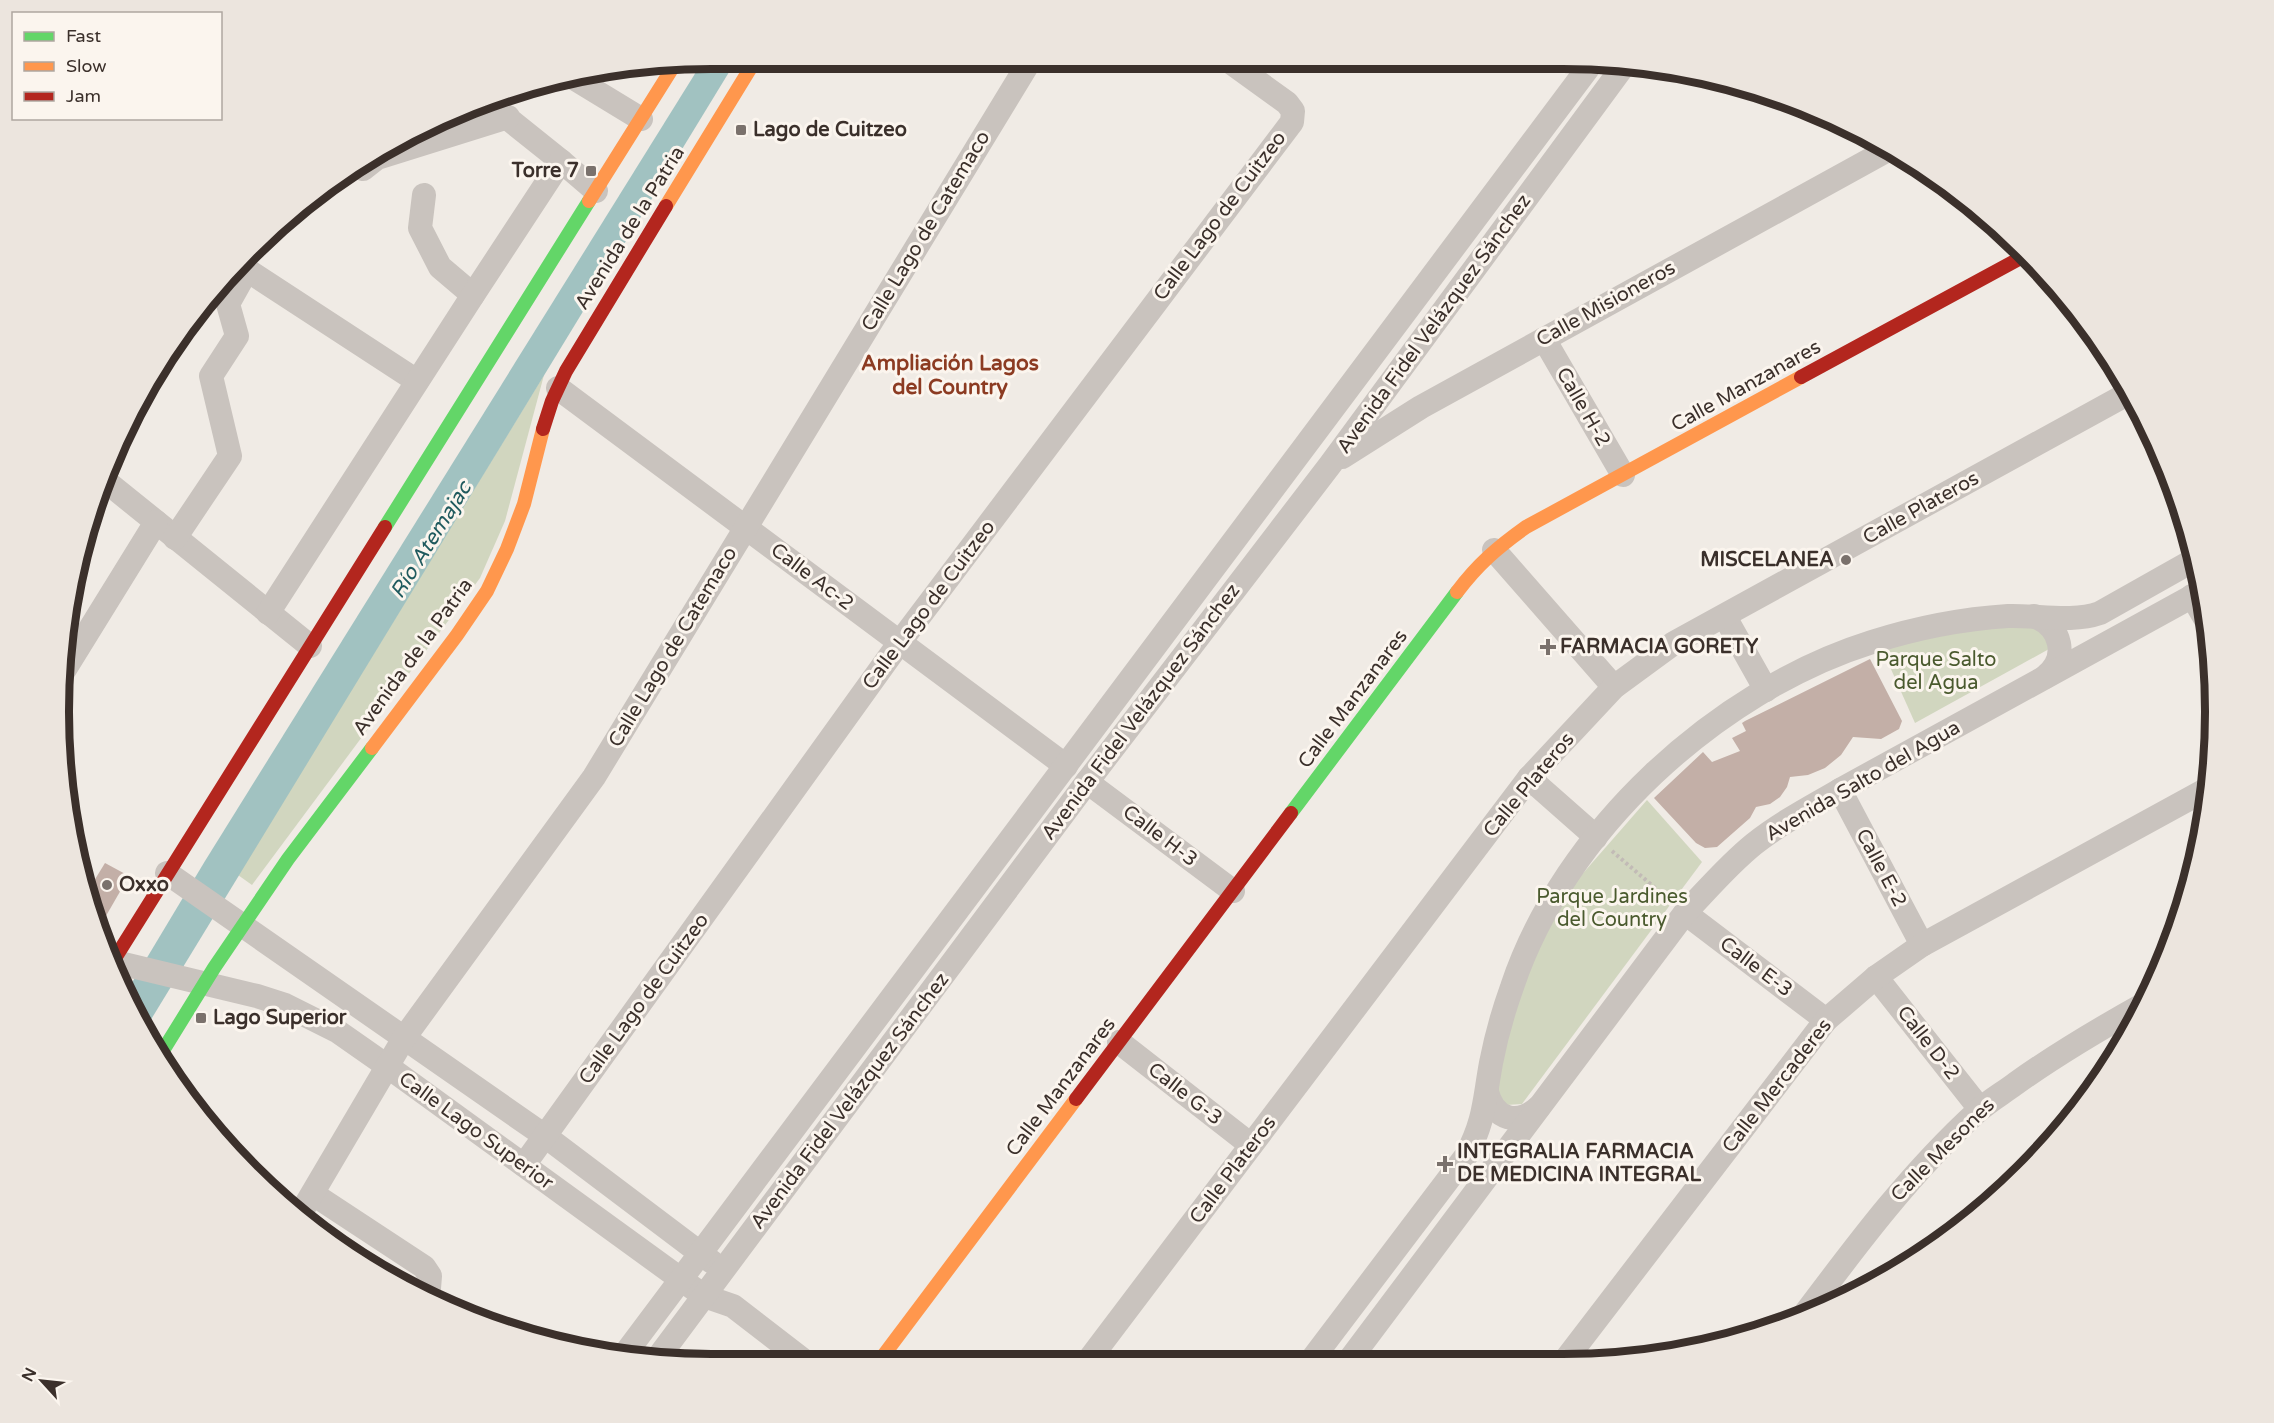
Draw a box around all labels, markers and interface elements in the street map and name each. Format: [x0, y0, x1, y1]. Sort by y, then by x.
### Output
legend [12, 12, 222, 120]
text: Fast [66, 25, 101, 47]
text: Slow [66, 55, 107, 77]
text: Jam [66, 85, 101, 107]
place label: Lago de Cuitzeo [753, 118, 907, 142]
marker: Lago de Cuitzeo [734, 123, 748, 137]
street label: Calle Lago de Catemaco [857, 126, 995, 336]
street label: Calle Lago de Cuitzeo [1149, 127, 1291, 305]
street label: Avenida de la Patria [570, 142, 690, 314]
place label: Torre 7 [511, 159, 579, 183]
marker: Torre 7 [584, 164, 598, 178]
street label: Avenida Fidel Velázquez Sánchez [1332, 190, 1536, 458]
street label: Calle Misioneros [1532, 256, 1680, 352]
street label: Calle Manzanares [1667, 335, 1825, 437]
district label: Ampliación Lagos del Country [861, 351, 1039, 400]
street label: Calle H-2 [1551, 363, 1615, 451]
street label: Calle Plateros [1859, 466, 1983, 550]
water label: Río Atemajac [385, 476, 478, 603]
street label: Calle Lago de Cuitzeo [858, 516, 1000, 694]
street label: Calle Ac-2 [766, 538, 858, 616]
street label: Calle Lago de Catemaco [604, 542, 742, 752]
place label: MISCELANEA [1700, 548, 1834, 572]
marker: MISCELANEA [1839, 553, 1853, 567]
street label: Avenida de la Patria [348, 574, 478, 740]
street label: Avenida Fidel Velázquez Sánchez [1037, 579, 1245, 845]
street label: Calle Manzanares [1293, 625, 1413, 773]
place label: FARMACIA GORETY [1560, 635, 1758, 659]
marker: FARMACIA GORETY [1541, 640, 1555, 654]
park label: Parque Salto del Agua [1875, 648, 1997, 695]
street label: Avenida Salto del Agua [1762, 715, 1964, 847]
street label: Calle Plateros [1478, 728, 1580, 842]
street label: Calle H-3 [1118, 800, 1202, 872]
street label: Calle E-2 [1850, 825, 1912, 911]
place label: Oxxo [119, 873, 169, 897]
marker: Oxxo [100, 878, 114, 892]
park label: Parque Jardines del Country [1536, 885, 1688, 932]
street label: Calle Lago de Cuitzeo [574, 909, 714, 1089]
street label: Calle E-3 [1715, 932, 1797, 1002]
street label: Avenida Fidel Velázquez Sánchez [746, 968, 954, 1234]
street label: Calle D-2 [1892, 1001, 1964, 1085]
place label: Lago Superior [213, 1006, 347, 1030]
marker: Lago Superior [194, 1011, 208, 1025]
street label: Calle Manzanares [1001, 1013, 1121, 1161]
street label: Calle Mercaderes [1717, 1014, 1837, 1158]
street label: Calle G-3 [1143, 1058, 1227, 1130]
street label: Calle Lago Superior [394, 1067, 558, 1195]
street label: Calle Mesones [1886, 1093, 2000, 1207]
street label: Calle Plateros [1185, 1111, 1281, 1229]
place label: INTEGRALIA FARMACIA DE MEDICINA INTEGRAL [1457, 1140, 1701, 1187]
marker: INTEGRALIA FARMACIA DE MEDICINA INTEGRAL [1438, 1157, 1452, 1171]
north arrow [12, 1351, 72, 1411]
text: N [18, 1364, 41, 1385]

